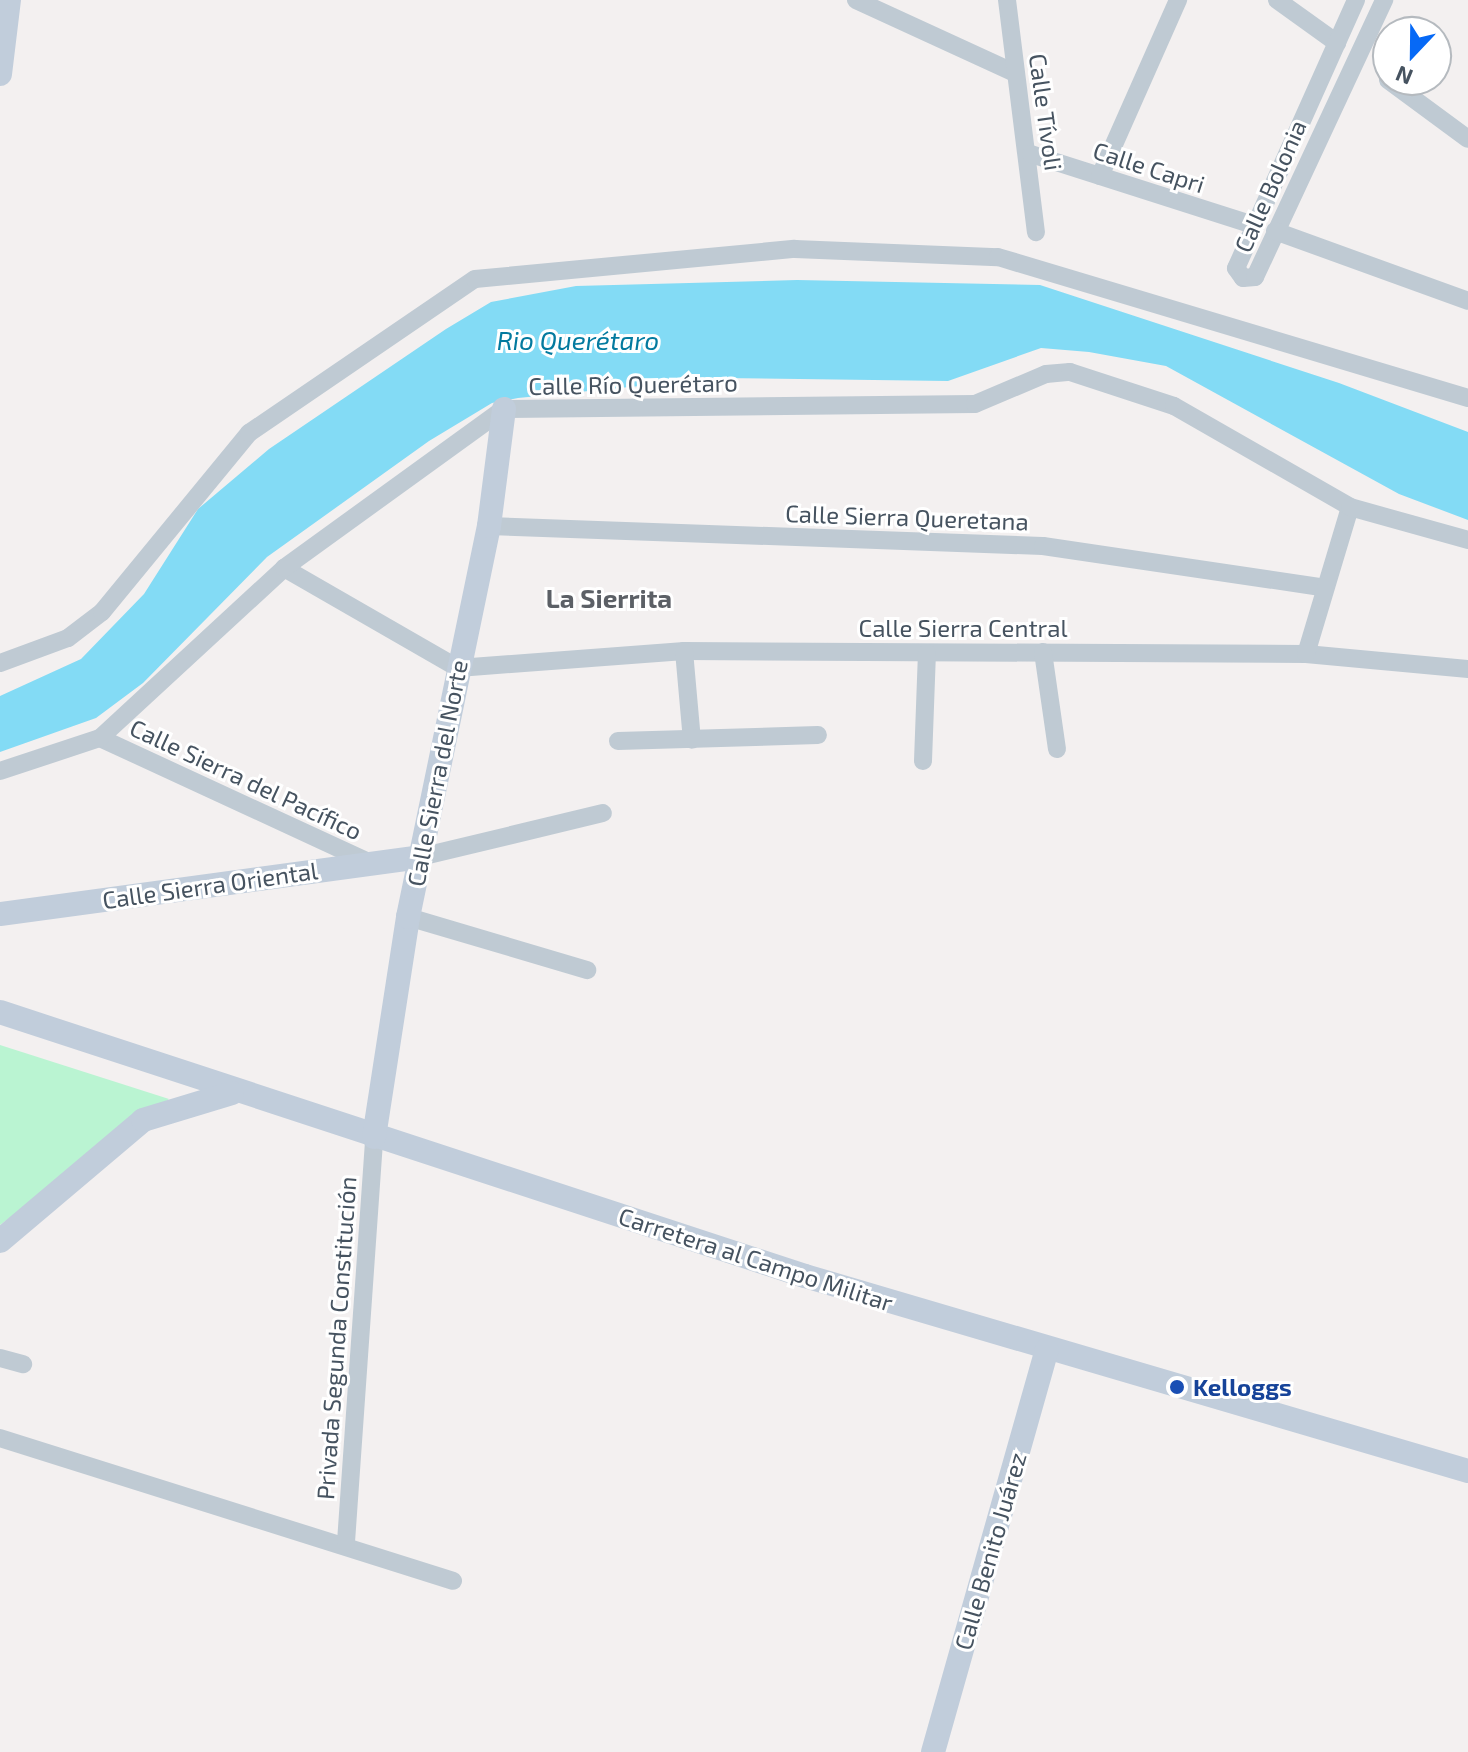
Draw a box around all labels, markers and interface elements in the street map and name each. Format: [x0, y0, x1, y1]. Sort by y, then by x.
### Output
north arrow [1372, 16, 1452, 96]
street label: Calle Tívoli [1024, 51, 1068, 173]
text: N [1392, 61, 1416, 91]
street label: Calle Bolonia [1228, 115, 1312, 257]
street label: Calle Capri [1090, 135, 1208, 199]
water label: Rio Querétaro [497, 324, 659, 356]
street label: Calle Río Querétaro [528, 368, 738, 400]
street label: Calle Sierra Queretana [785, 498, 1029, 536]
district label: La Sierrita [546, 582, 672, 614]
street label: Calle Sierra Central [858, 614, 1068, 642]
street label: Calle Sierra del Norte [401, 657, 473, 889]
street label: Calle Sierra del Pacífico [125, 712, 367, 846]
street label: Calle Sierra Oriental [100, 856, 320, 914]
street label: Privada Segunda Constitución [310, 1175, 362, 1501]
street label: Carretera al Campo Militar [615, 1201, 897, 1317]
place label: Kelloggs [1193, 1373, 1292, 1401]
marker: Kelloggs [1168, 1378, 1186, 1396]
street label: Calle Benito Juárez [948, 1449, 1032, 1653]

